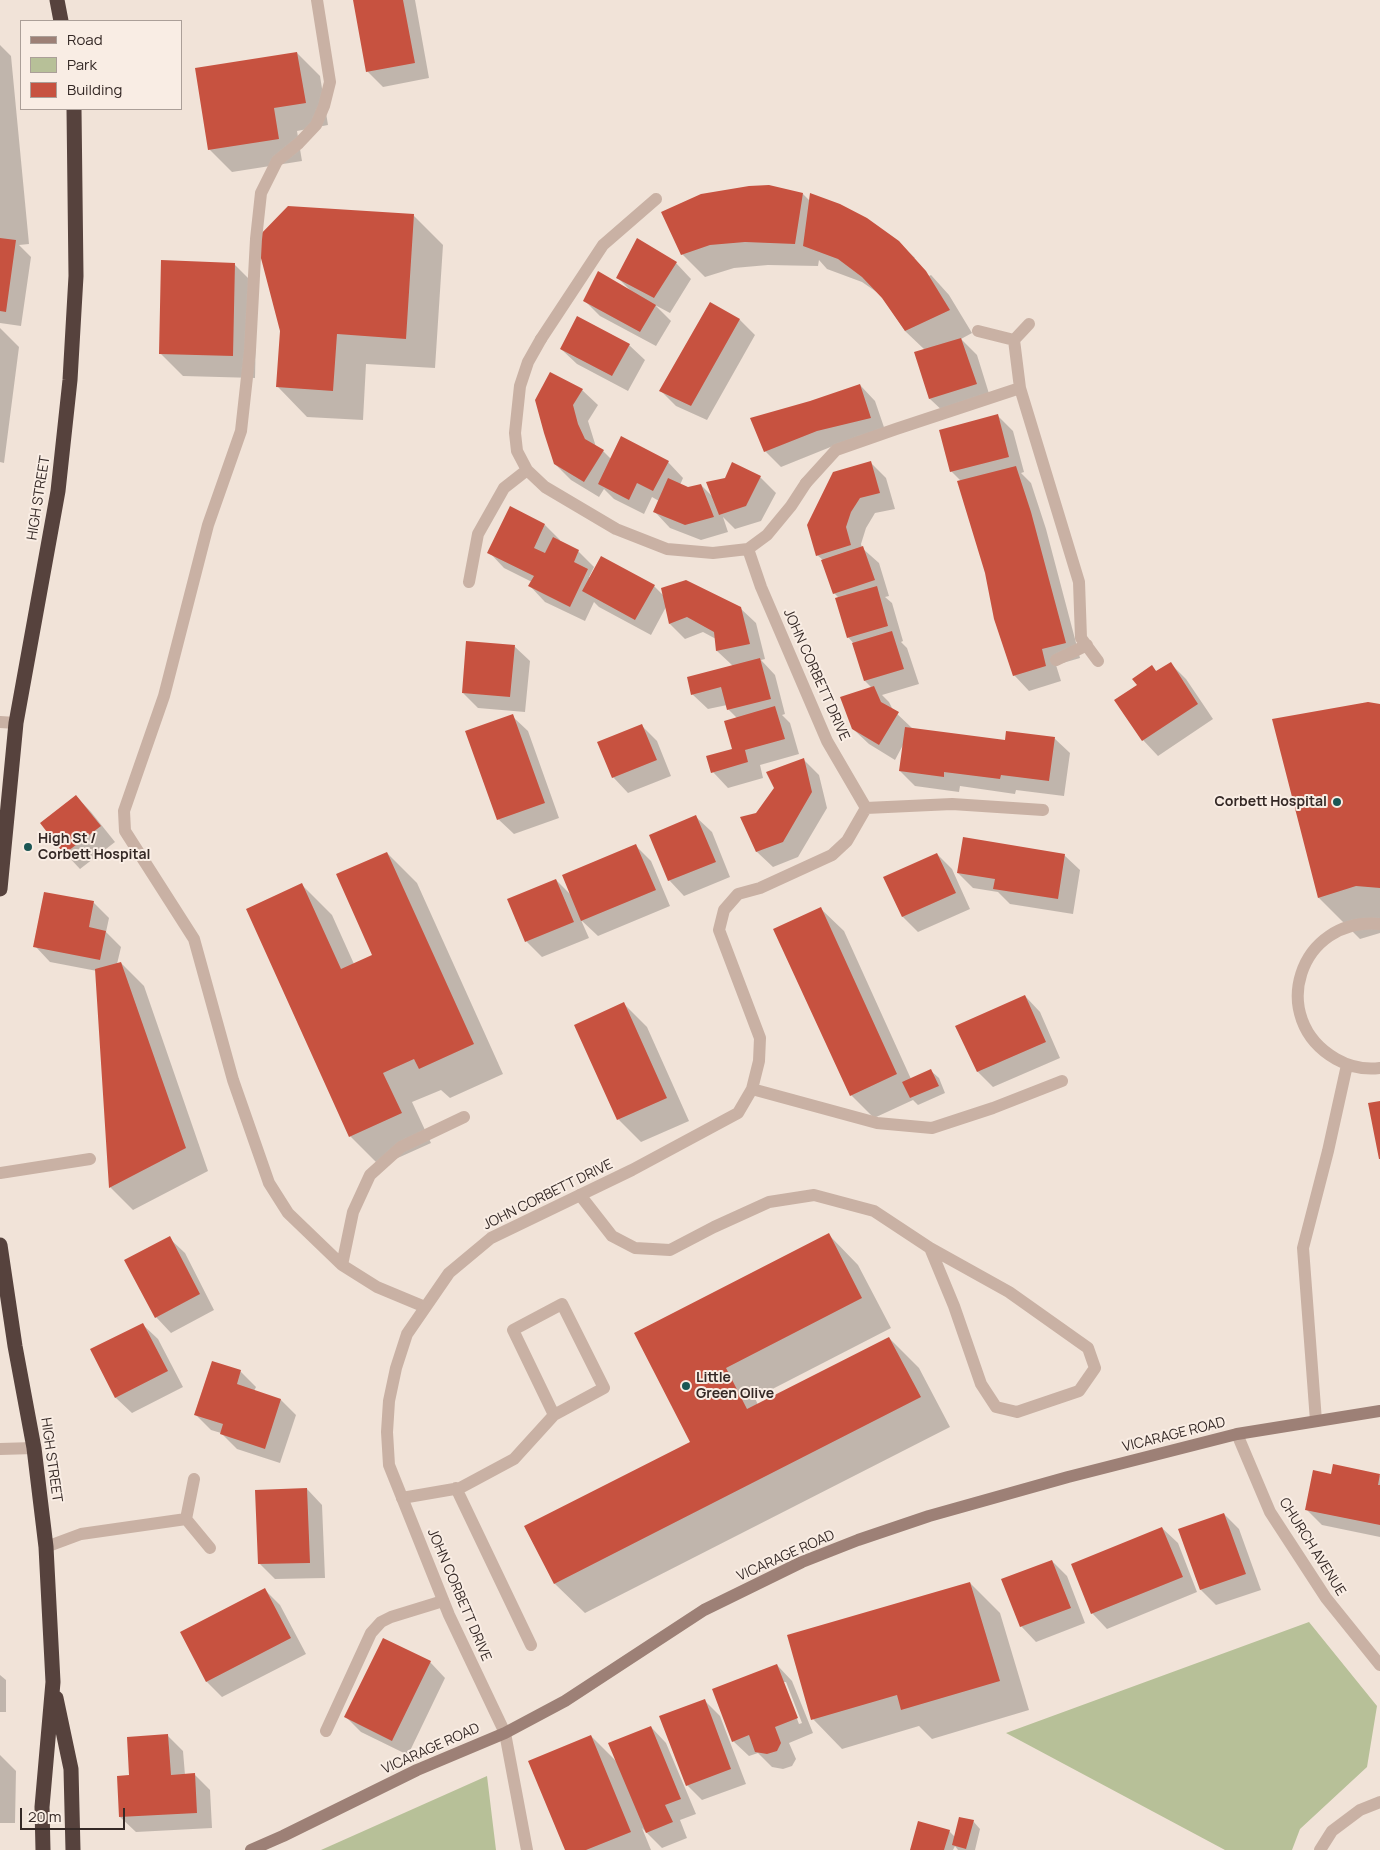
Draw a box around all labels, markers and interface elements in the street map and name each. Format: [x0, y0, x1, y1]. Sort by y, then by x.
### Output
legend [20, 20, 182, 110]
text: Road [67, 29, 103, 50]
text: Park [67, 54, 97, 75]
text: Building [67, 79, 122, 100]
street label: HIGH STREET [24, 455, 54, 541]
street label: JOHN CORBETT DRIVE [779, 607, 853, 743]
place label: Corbett Hospital [1215, 794, 1327, 810]
marker: Corbett Hospital [1331, 796, 1343, 808]
place label: High St / Corbett Hospital [38, 831, 150, 864]
marker: High St / Corbett Hospital [22, 841, 34, 853]
street label: JOHN CORBETT DRIVE [480, 1156, 616, 1234]
place label: Little Green Olive [696, 1370, 774, 1402]
marker: Little Green Olive [680, 1380, 692, 1392]
street label: VICARAGE ROAD [1121, 1414, 1227, 1456]
street label: HIGH STREET [37, 1417, 65, 1503]
street label: CHURCH AVENUE [1275, 1495, 1349, 1599]
street label: JOHN CORBETT DRIVE [423, 1526, 495, 1664]
street label: VICARAGE ROAD [734, 1527, 838, 1585]
street label: VICARAGE ROAD [379, 1720, 483, 1778]
scale bar [22, 1798, 128, 1830]
text: 20 m [28, 1806, 61, 1827]

